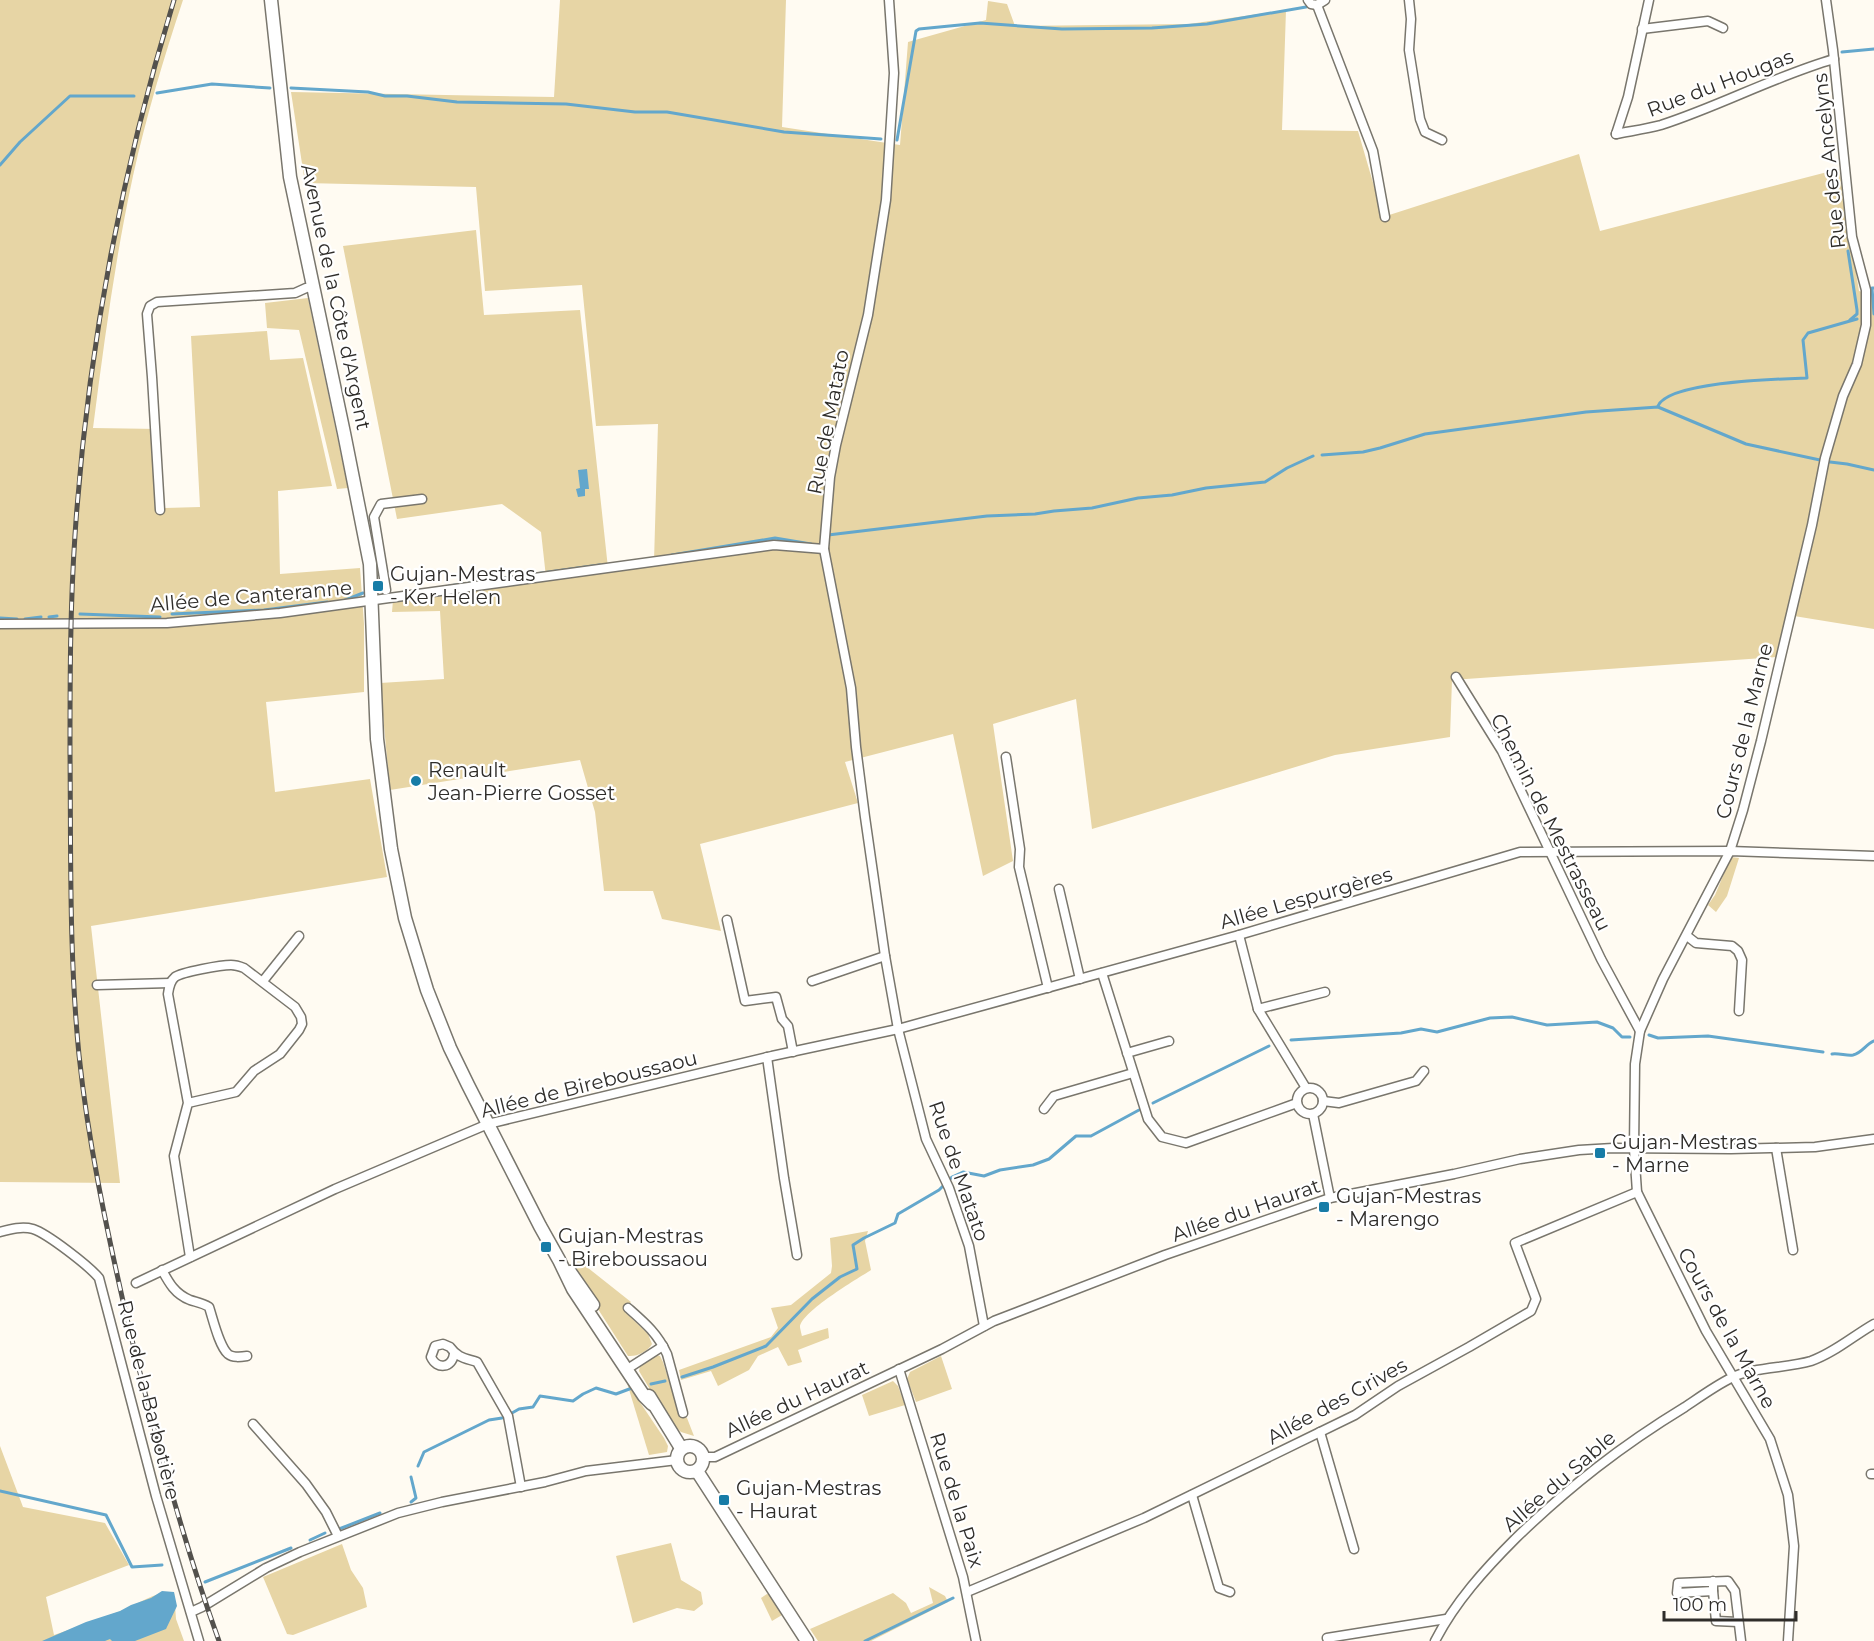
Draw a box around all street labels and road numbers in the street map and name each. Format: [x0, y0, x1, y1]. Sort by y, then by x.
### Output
street label: Rue du Hougas [1643, 44, 1797, 122]
street label: Rue des Ancelyns [1808, 72, 1850, 250]
street label: Avenue de la Côte d'Argent [296, 162, 376, 432]
street label: Rue de Matato [802, 348, 854, 496]
street label: Allée de Canteranne [149, 575, 353, 617]
street label: Cours de la Marne [1711, 641, 1777, 821]
street label: Chemin de Mestrasseau [1486, 709, 1616, 935]
street label: Allée Lespurgères [1217, 862, 1395, 934]
street label: Allée de Bireboussaou [478, 1045, 700, 1123]
street label: Rue de Matato [924, 1098, 994, 1244]
street label: Allée du Haurat [1169, 1173, 1323, 1247]
street label: Cours de la Marne [1673, 1243, 1781, 1413]
street label: Rue de la Barbotière [113, 1298, 185, 1502]
street label: Allée des Grives [1263, 1353, 1411, 1449]
street label: Allée du Haurat [722, 1355, 872, 1443]
street label: Allée du Sable [1498, 1425, 1620, 1537]
street label: Rue de la Paix [925, 1429, 989, 1571]

